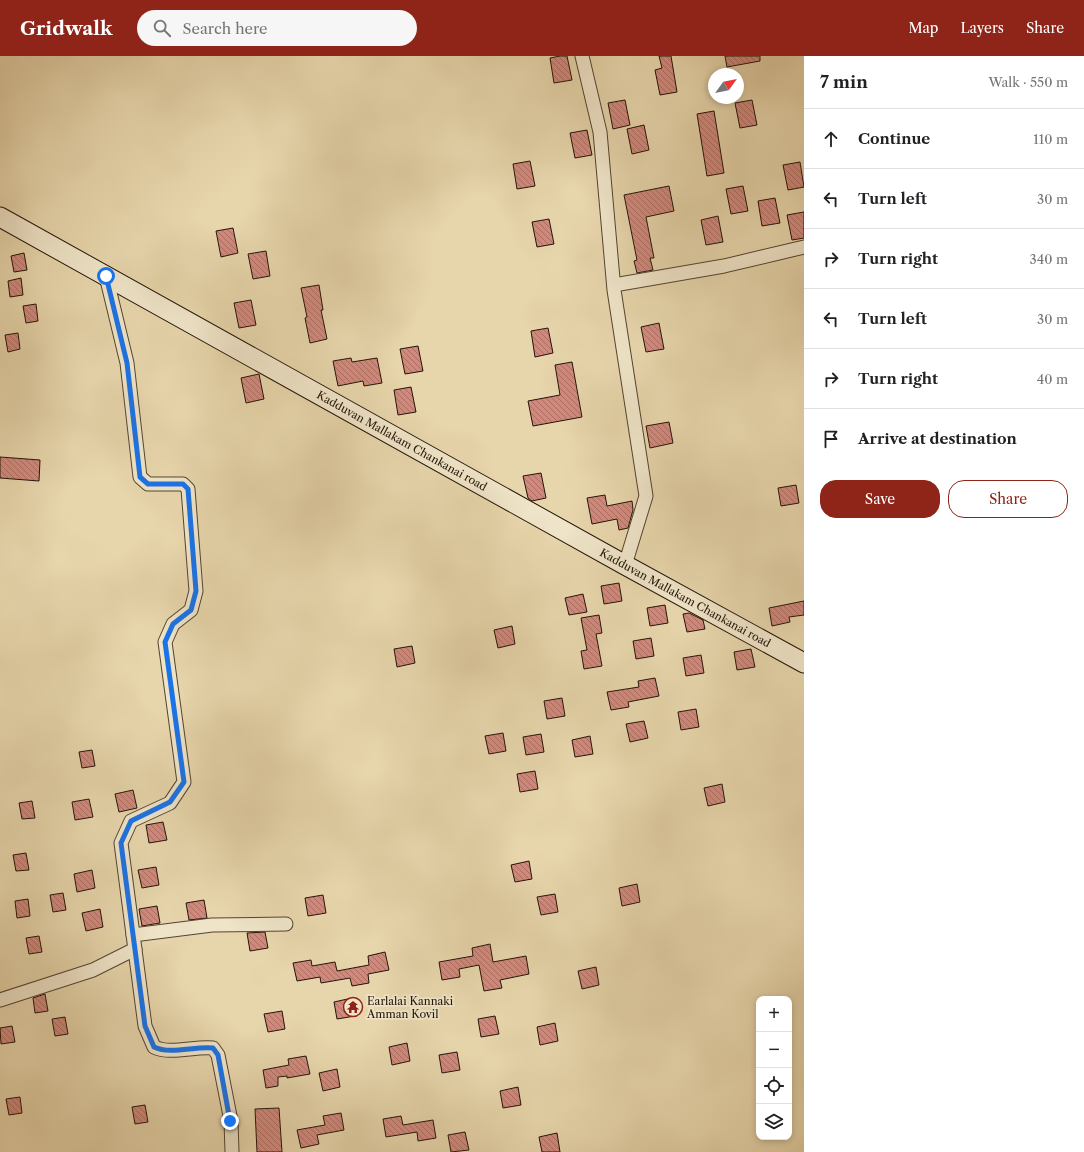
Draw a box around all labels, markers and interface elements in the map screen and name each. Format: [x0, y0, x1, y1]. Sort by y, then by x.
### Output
search box [137, 10, 417, 46]
text: Gridwalk [20, 17, 113, 40]
icon: search [151, 17, 173, 39]
text: Search here [183, 19, 268, 38]
text: Map [908, 19, 938, 37]
text: Layers [960, 19, 1004, 37]
text: Share [1026, 19, 1064, 37]
north arrow [708, 68, 744, 104]
text: 7 min [820, 72, 868, 92]
text: Walk · 550 m [988, 74, 1068, 90]
icon: ahead [820, 128, 842, 150]
text: Continue [858, 129, 930, 148]
text: 110 m [1033, 131, 1068, 147]
icon: left [820, 188, 842, 210]
text: Turn left [858, 189, 927, 208]
text: 30 m [1037, 191, 1068, 207]
icon: right [820, 248, 842, 270]
text: Turn right [858, 249, 938, 268]
text: 340 m [1030, 251, 1068, 267]
route start [97, 267, 115, 285]
icon: left [820, 308, 842, 330]
text: Turn left [858, 309, 927, 328]
text: 30 m [1037, 311, 1068, 327]
icon: right [820, 368, 842, 390]
text: Turn right [858, 369, 938, 388]
text: 40 m [1037, 371, 1068, 387]
street label: Kadduvan Mallakam Chankanai road [314, 388, 490, 494]
icon: arrive [820, 428, 842, 450]
text: Arrive at destination [858, 429, 1017, 448]
button: Save [820, 480, 940, 518]
button: Share [948, 480, 1068, 518]
street label: Kadduvan Mallakam Chankanai road [597, 545, 773, 651]
place label: Earlalai Kannaki Amman Kovil [366, 994, 454, 1021]
temple icon: Earlalai Kannaki Amman Kovil [342, 996, 364, 1018]
map controls [756, 996, 792, 1140]
button: + [756, 996, 792, 1032]
button: − [756, 1032, 792, 1068]
button: locate [756, 1068, 792, 1104]
button: layers [756, 1104, 792, 1140]
route end [221, 1112, 239, 1130]

